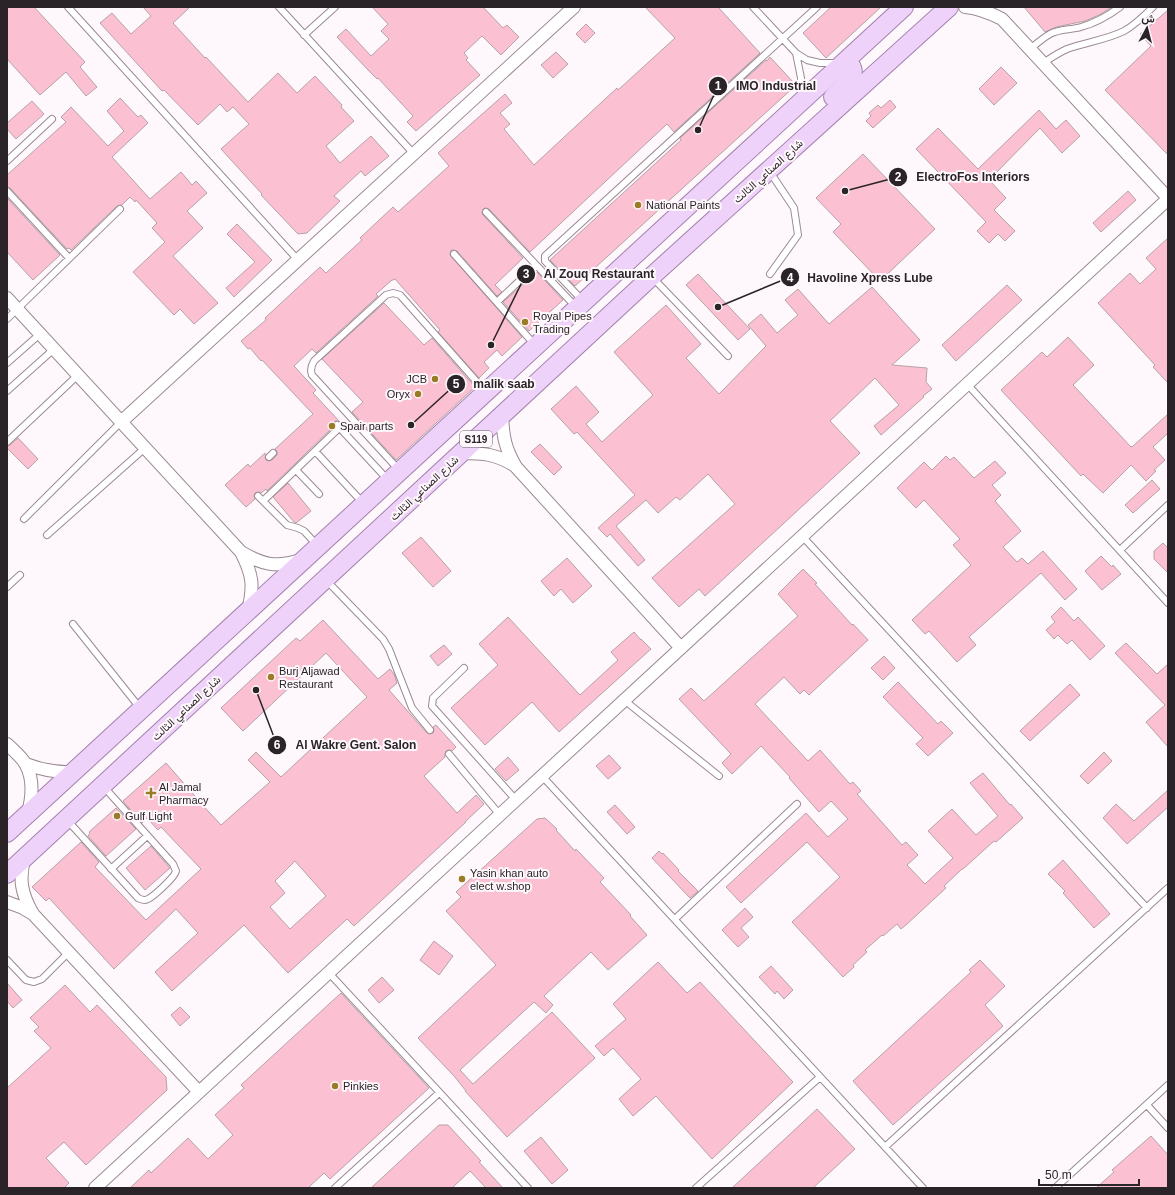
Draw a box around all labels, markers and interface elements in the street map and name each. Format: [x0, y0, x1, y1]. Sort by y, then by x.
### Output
north arrow [1127, 8, 1167, 48]
text: ش [1141, 11, 1156, 26]
callout: IMO Industrial [708, 74, 824, 98]
text: 1 [715, 79, 722, 93]
text: IMO Industrial [736, 79, 816, 93]
street label: شارع الصناعي الثالث [731, 137, 808, 208]
callout: ElectroFos Interiors [888, 165, 1038, 189]
text: 2 [895, 170, 902, 184]
text: ElectroFos Interiors [916, 170, 1030, 184]
place label: National Paints [646, 199, 720, 211]
marker: National Paints [633, 200, 643, 210]
callout: Al Zouq Restaurant [516, 262, 662, 286]
callout: Havoline Xpress Lube [780, 265, 941, 289]
text: 3 [523, 267, 530, 281]
text: Al Zouq Restaurant [544, 267, 654, 281]
text: 4 [787, 271, 794, 285]
text: Havoline Xpress Lube [807, 271, 933, 285]
place label: Royal Pipes Trading [533, 310, 592, 335]
marker: Royal Pipes Trading [520, 317, 530, 327]
callout: malik saab [446, 372, 543, 396]
place label: JCB [406, 373, 427, 385]
marker: JCB [430, 374, 440, 384]
text: 5 [453, 377, 460, 391]
text: malik saab [473, 377, 535, 391]
place label: Oryx [387, 388, 410, 400]
marker: Oryx [413, 389, 423, 399]
place label: Spair parts [340, 420, 394, 432]
marker: Spair parts [327, 421, 337, 431]
road number: S119 [460, 431, 492, 447]
street label: شارع الصناعي الثالث [387, 453, 464, 526]
place label: Burj Aljawad Restaurant [279, 665, 340, 690]
marker: Burj Aljawad Restaurant [266, 672, 276, 682]
street label: شارع الصناعي الثالث [149, 673, 226, 746]
callout: Al Wakre Gent. Salon [267, 733, 424, 757]
text: 6 [274, 738, 281, 752]
text: Al Wakre Gent. Salon [296, 738, 416, 752]
place label: Al Jamal Pharmacy [159, 781, 209, 806]
marker: Al Jamal Pharmacy [146, 788, 156, 798]
place label: Gulf Light [125, 810, 172, 822]
marker: Gulf Light [112, 811, 122, 821]
place label: Yasin khan auto elect w.shop [470, 867, 548, 892]
marker: Yasin khan auto elect w.shop [457, 874, 467, 884]
place label: Pinkies [343, 1080, 379, 1092]
marker: Pinkies [330, 1081, 340, 1091]
scale bar [1039, 1161, 1139, 1187]
text: 50 m [1045, 1168, 1072, 1182]

